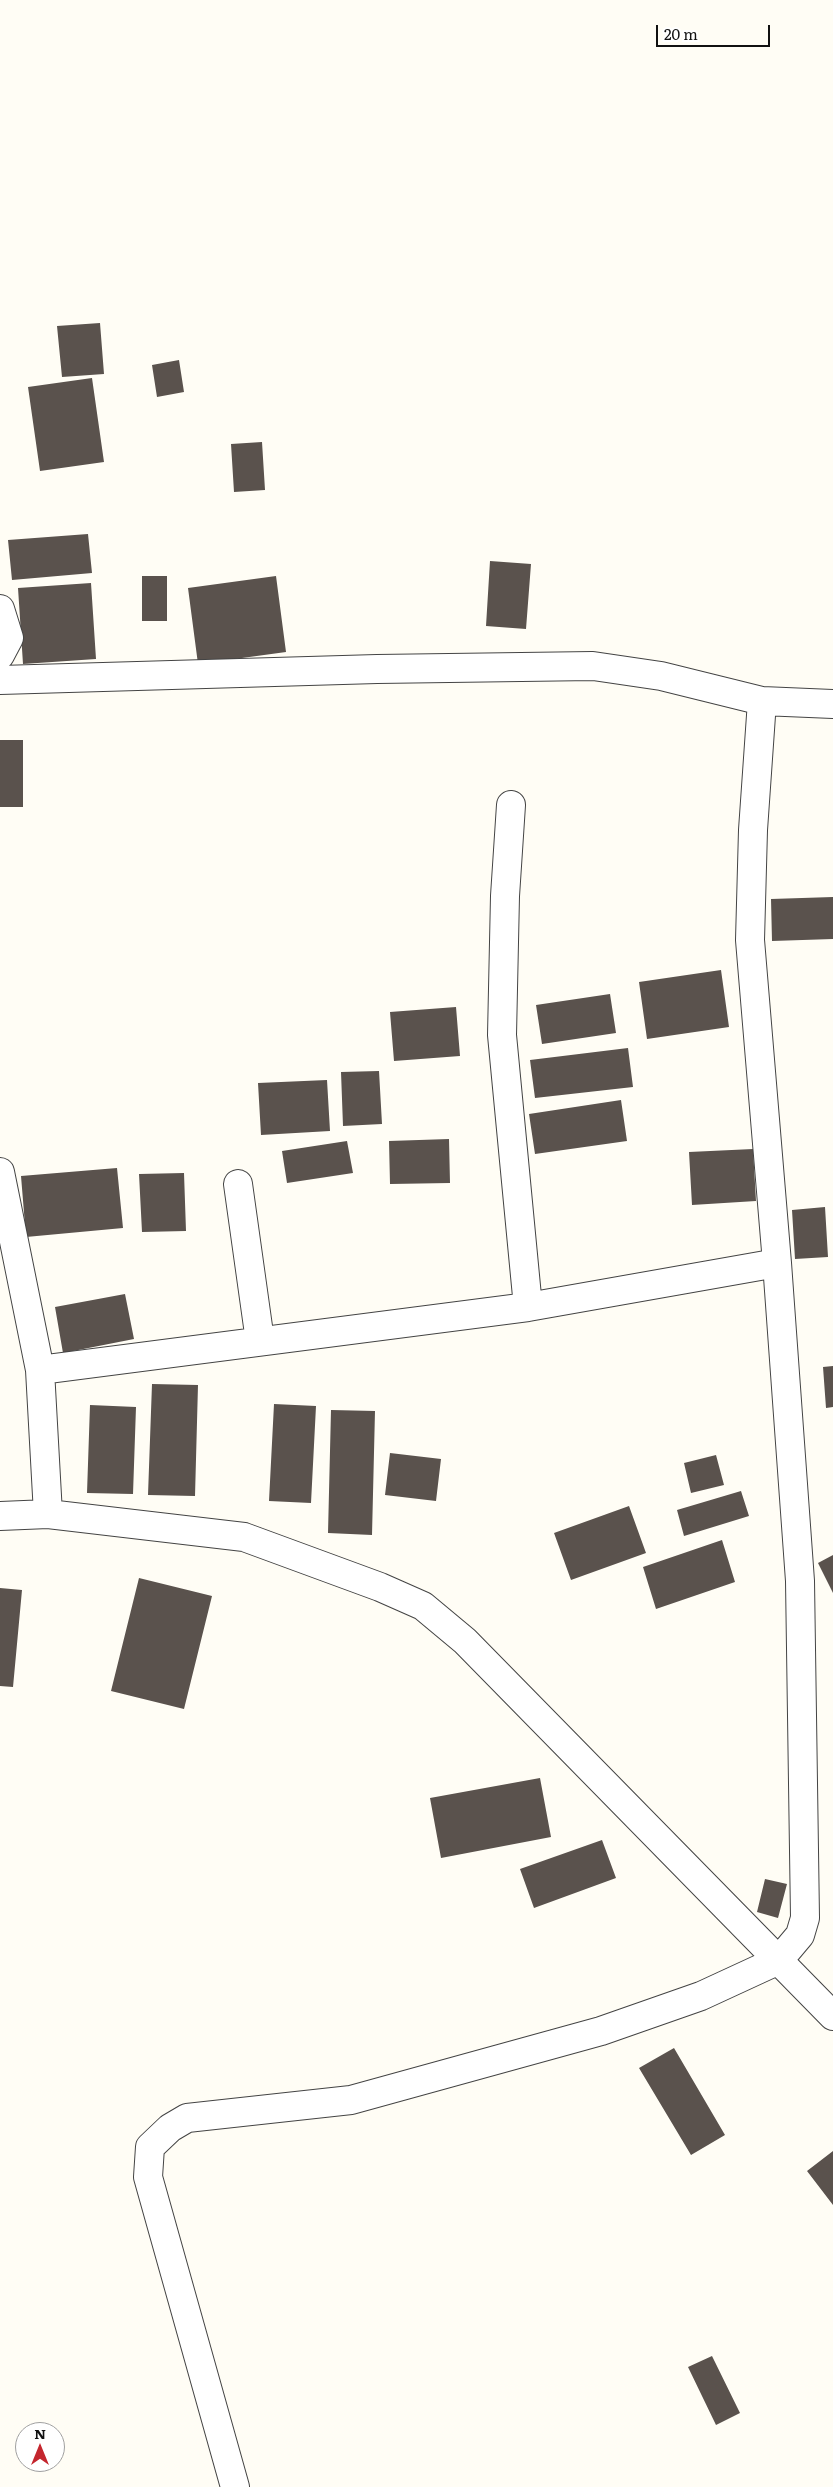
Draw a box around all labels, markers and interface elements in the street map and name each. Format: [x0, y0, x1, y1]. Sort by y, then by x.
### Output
scale bar [658, 15, 772, 47]
text: 20 m [664, 22, 698, 45]
north arrow [15, 2422, 65, 2472]
text: N [34, 2423, 46, 2443]

